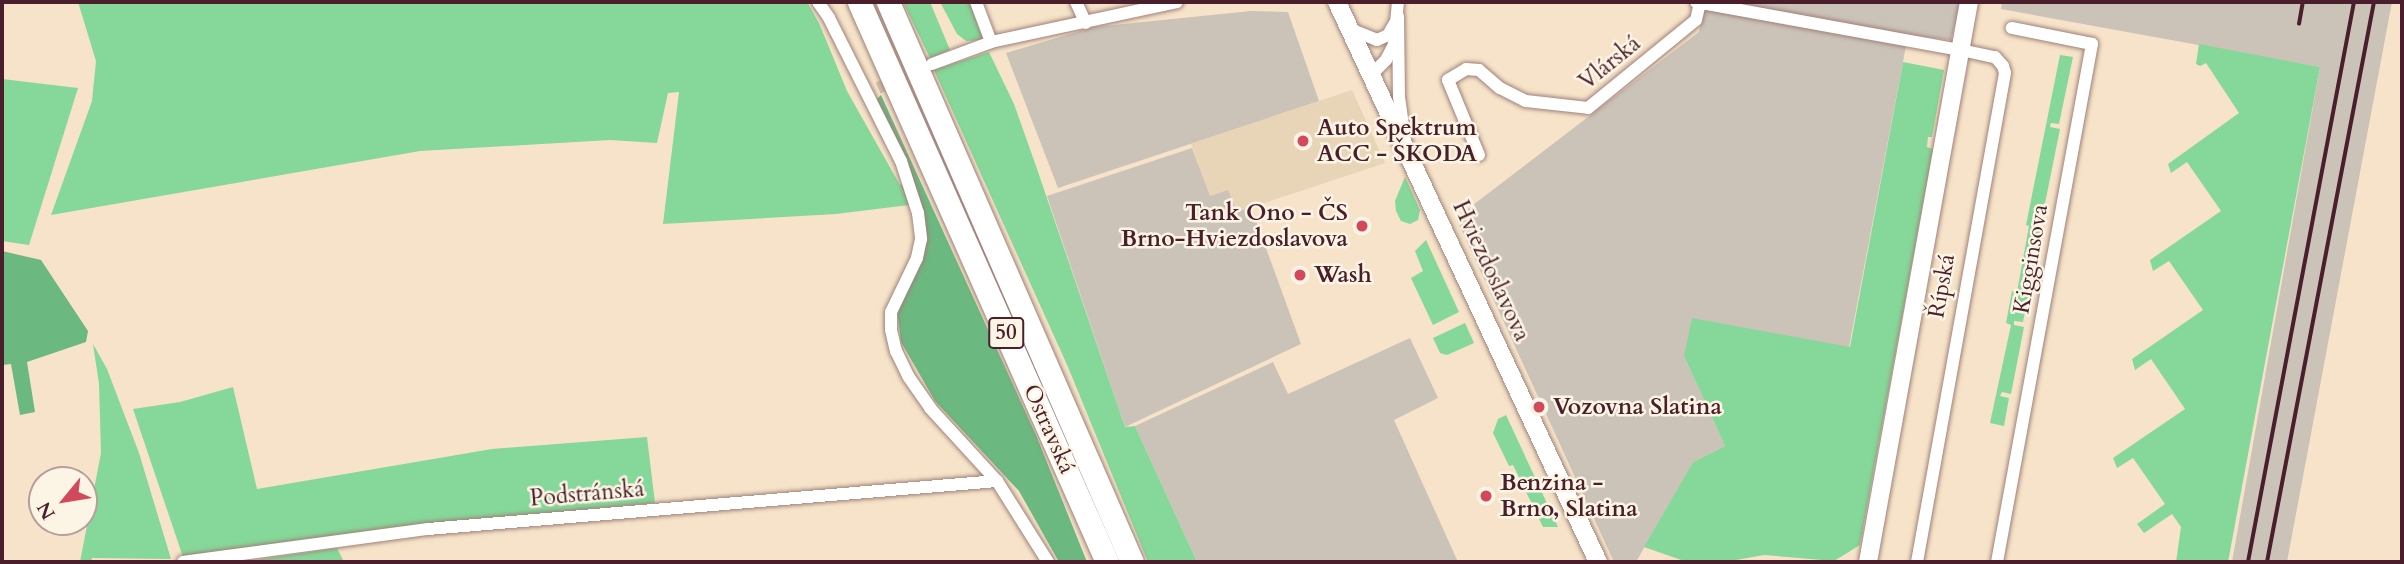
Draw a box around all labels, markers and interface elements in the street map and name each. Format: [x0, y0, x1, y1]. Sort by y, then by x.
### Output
street label: Vlárská [1574, 30, 1646, 96]
place label: Auto Spektrum ACC - ŠKODA [1317, 114, 1477, 168]
marker: Auto Spektrum ACC - ŠKODA [1295, 133, 1311, 149]
street label: Hviezdoslavova [1446, 196, 1536, 346]
place label: Tank Ono - ČS Brno-Hviezdoslavova [1121, 199, 1348, 253]
street label: Kigginsova [2008, 202, 2054, 316]
marker: Tank Ono - ČS Brno-Hviezdoslavova [1354, 218, 1370, 234]
street label: Řípská [1923, 252, 1961, 320]
place label: Wash [1314, 261, 1372, 289]
marker: Wash [1292, 267, 1308, 283]
road number: 50 [987, 316, 1025, 350]
street label: Ostravská [1017, 380, 1081, 478]
place label: Vozovna Slatina [1553, 393, 1722, 421]
marker: Vozovna Slatina [1531, 399, 1547, 415]
north arrow [28, 466, 98, 536]
place label: Benzina - Brno, Slatina [1500, 469, 1638, 523]
street label: Podstránská [529, 475, 645, 513]
marker: Benzina - Brno, Slatina [1478, 488, 1494, 504]
text: N [31, 497, 62, 524]

